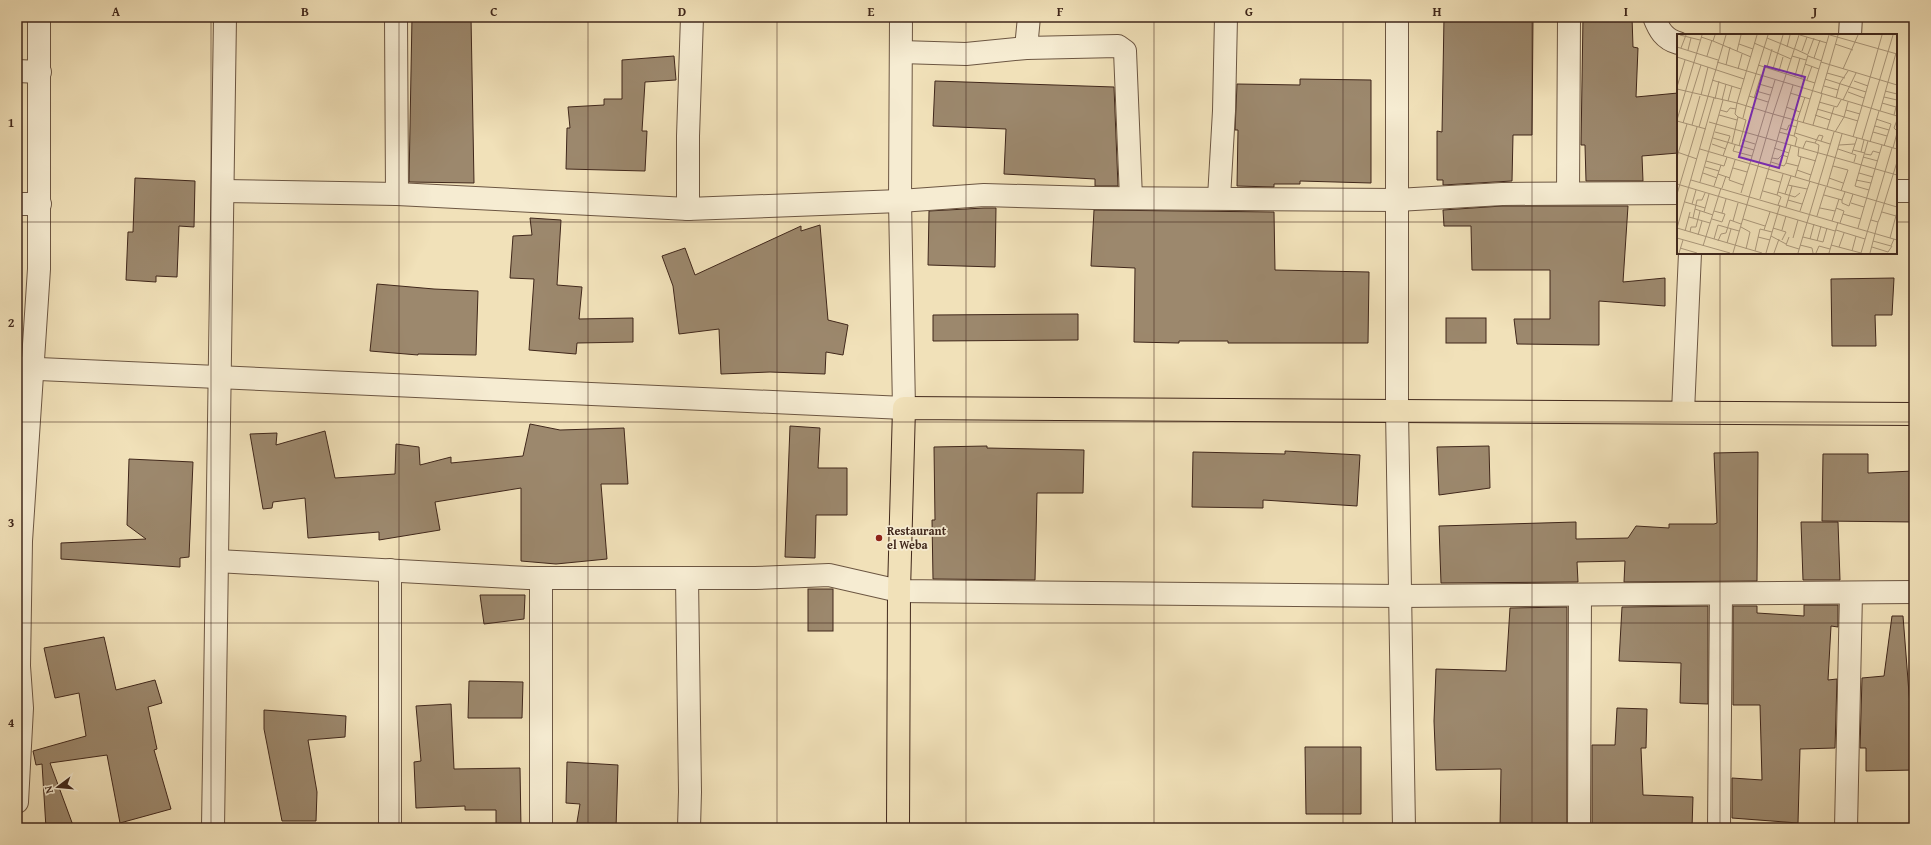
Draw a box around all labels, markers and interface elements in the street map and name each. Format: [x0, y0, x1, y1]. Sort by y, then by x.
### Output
text: A [112, 2, 121, 21]
text: B [301, 2, 309, 21]
text: C [490, 2, 498, 21]
text: D [678, 2, 686, 21]
text: E [868, 2, 875, 21]
text: F [1057, 2, 1064, 21]
text: G [1245, 2, 1253, 21]
text: H [1432, 2, 1442, 21]
text: I [1624, 2, 1628, 21]
text: J [1811, 2, 1818, 21]
inset map [1677, 34, 1897, 254]
text: 1 [8, 113, 14, 132]
text: 2 [8, 313, 15, 332]
text: 3 [8, 513, 14, 532]
place label: Restaurant el Weba [887, 522, 947, 553]
marker: Restaurant el Weba [874, 533, 884, 543]
text: 4 [8, 713, 15, 732]
north arrow [38, 767, 78, 807]
text: N [40, 783, 57, 795]

